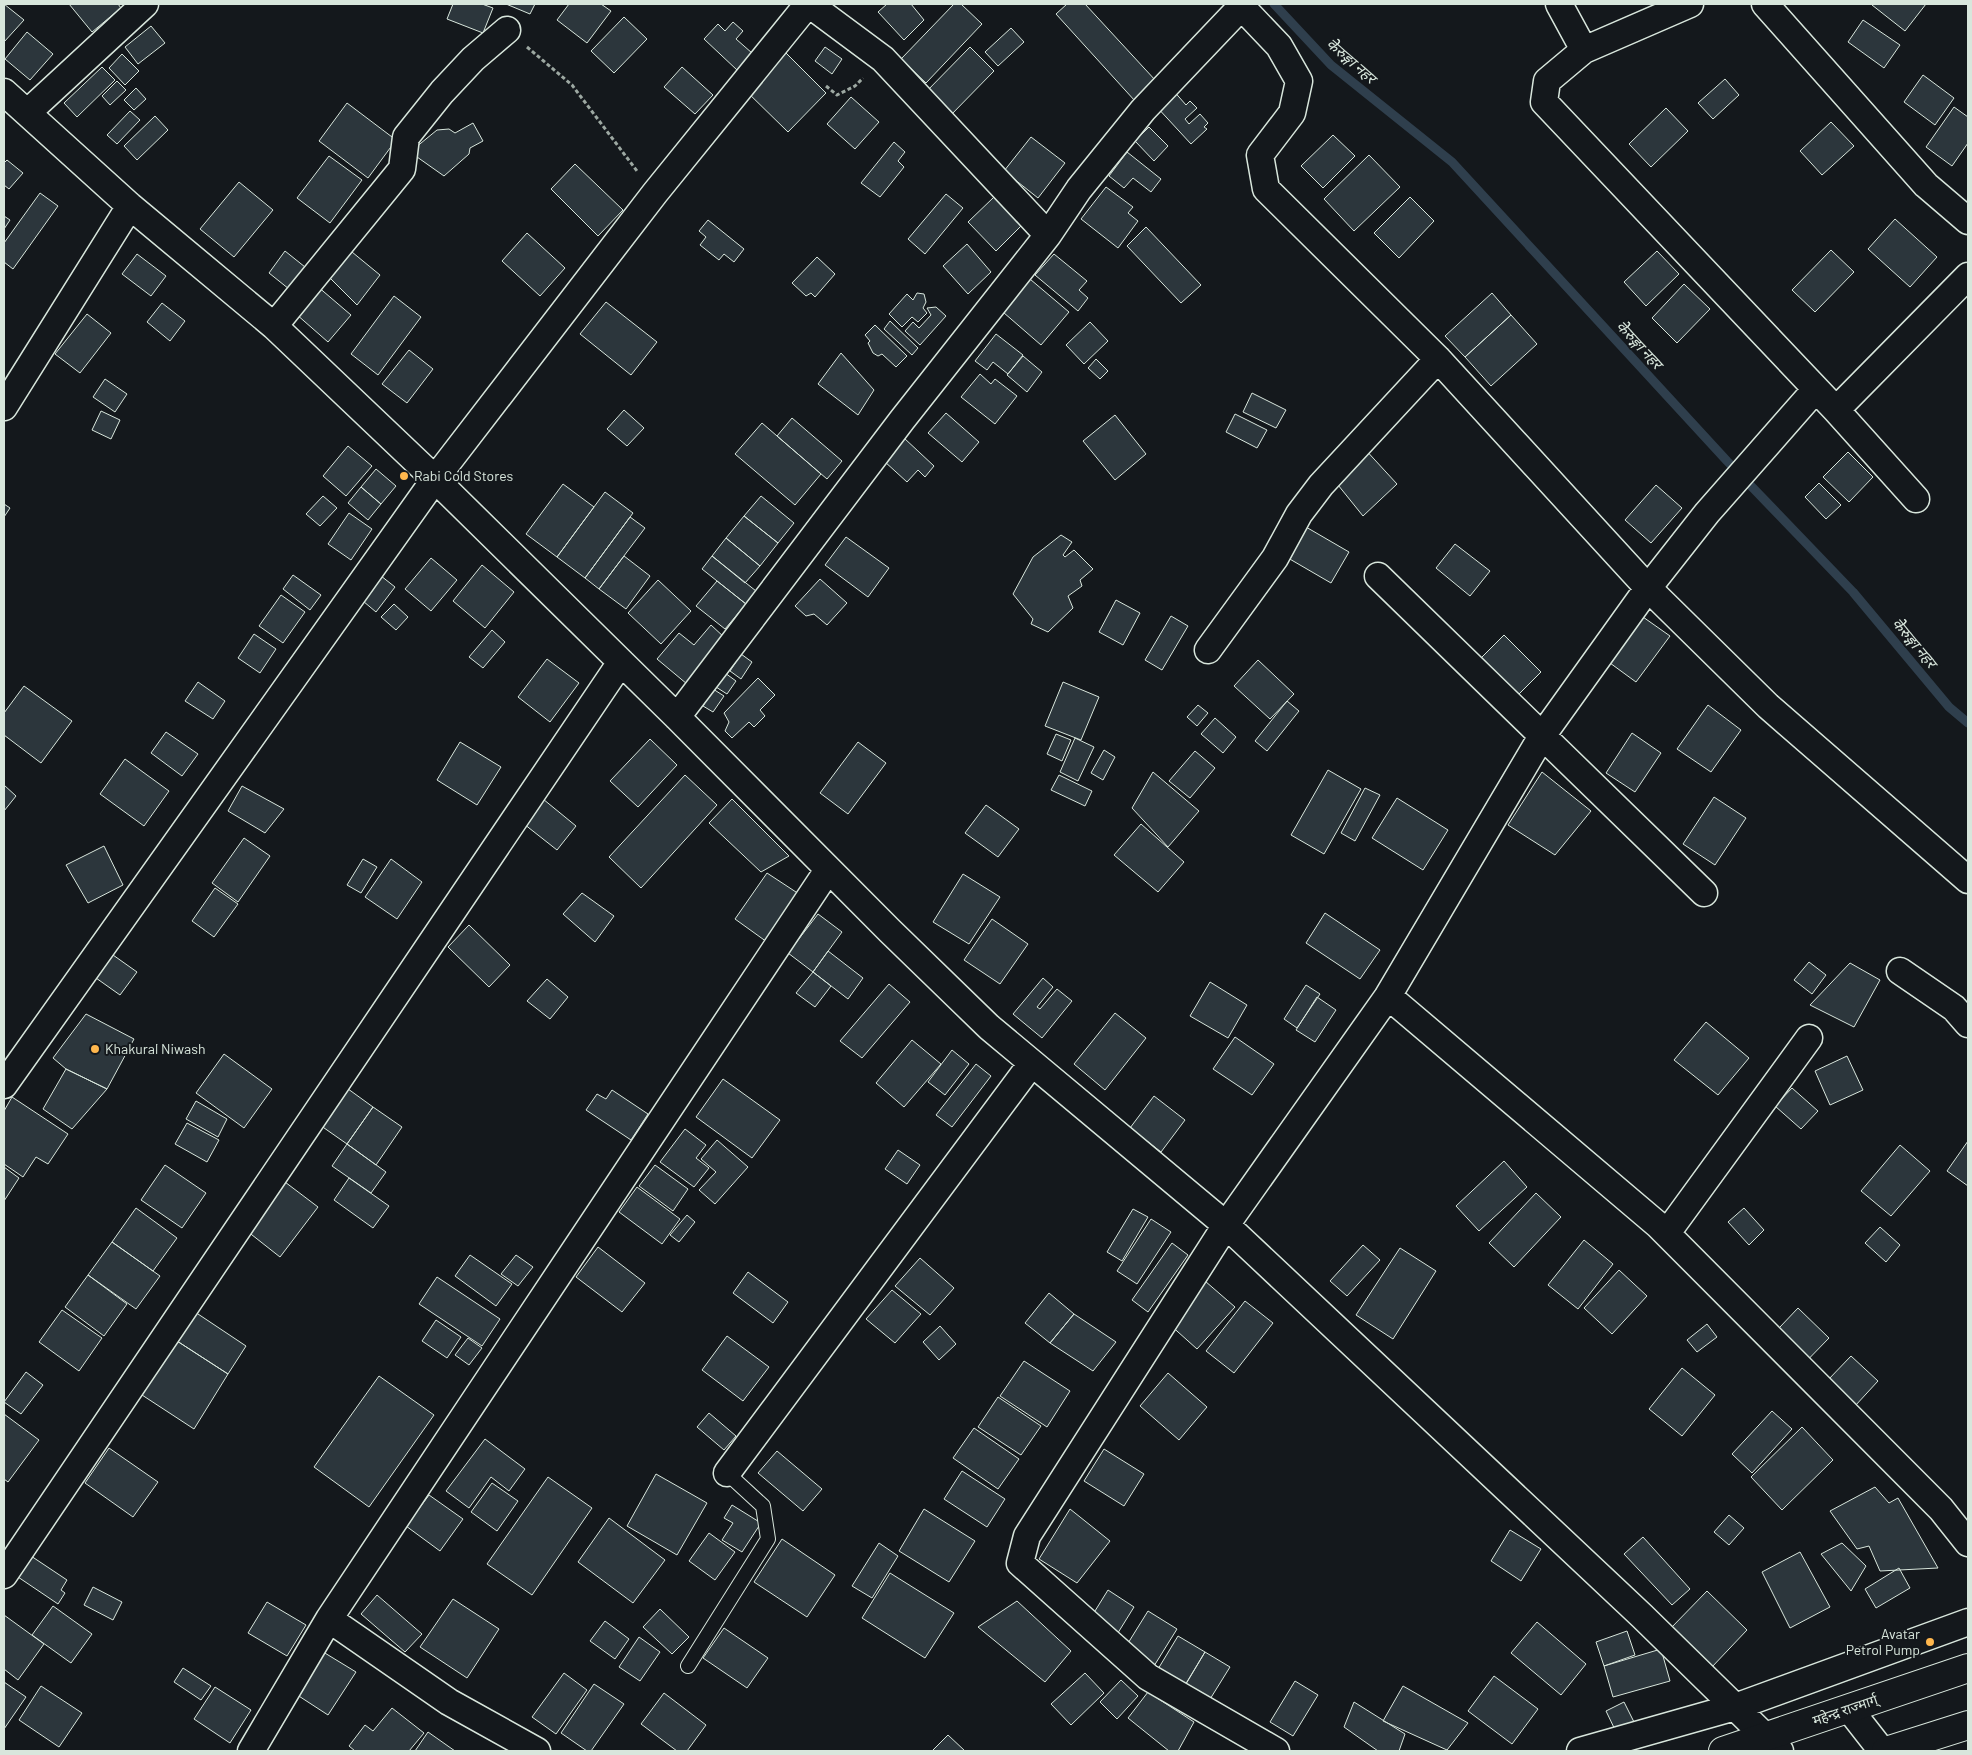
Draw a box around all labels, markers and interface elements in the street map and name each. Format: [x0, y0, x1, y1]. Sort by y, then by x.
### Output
water label: केेरुङ्गा नहर [1323, 34, 1382, 88]
water label: केेरुङ्गा नहर [1613, 317, 1668, 374]
place label: Rabi Cold Stores [414, 467, 514, 484]
marker: Rabi Cold Stores [398, 470, 410, 482]
water label: केेरुङ्गा नहर [1889, 614, 1943, 673]
place label: Khakural Niwash [105, 1040, 205, 1057]
marker: Khakural Niwash [89, 1043, 101, 1055]
place label: Avatar Petrol Pump [1846, 1625, 1920, 1658]
marker: Avatar Petrol Pump [1924, 1636, 1936, 1648]
street label: महेन्द्र राज्मार्ग् [1810, 1690, 1882, 1730]

